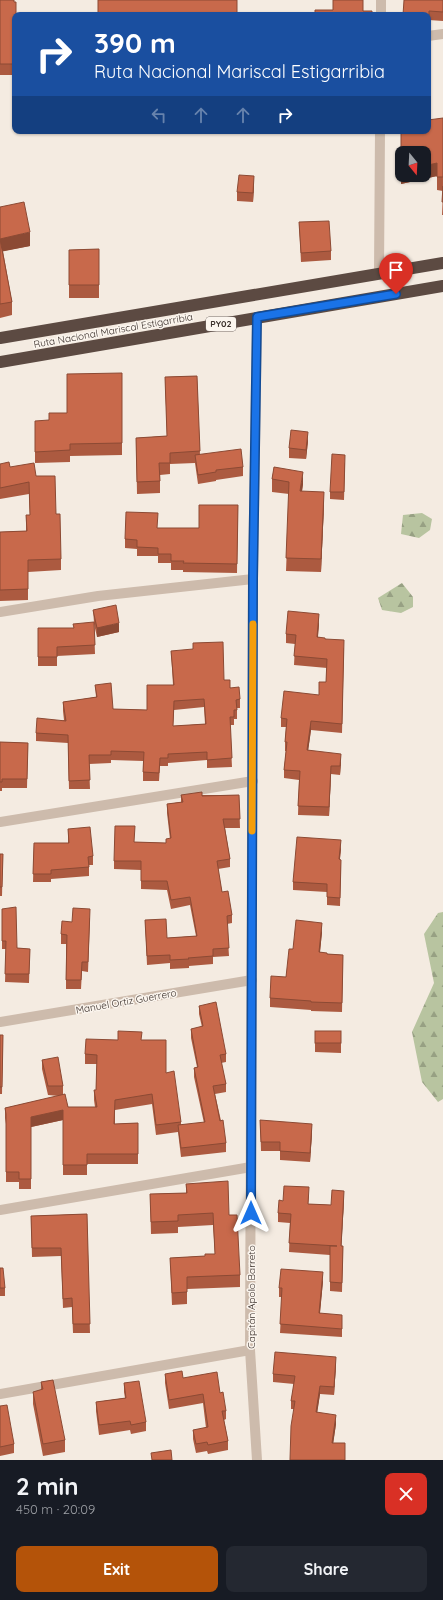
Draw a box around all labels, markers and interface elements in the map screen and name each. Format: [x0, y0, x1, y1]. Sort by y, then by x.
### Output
text: 390 m [94, 25, 176, 60]
icon: right [28, 28, 80, 80]
text: Ruta Nacional Mariscal Estigarribia [94, 60, 385, 83]
icon: left [148, 104, 170, 126]
icon: ahead [190, 104, 212, 126]
icon: ahead [232, 104, 254, 126]
icon: right [274, 104, 296, 126]
north arrow [395, 146, 431, 182]
map controls [395, 146, 431, 182]
pin [379, 253, 413, 294]
icon: arrive [385, 259, 407, 281]
street label: Ruta Nacional Mariscal Estigarribia [32, 310, 194, 351]
road number: PY02 [206, 317, 236, 331]
street label: Manuel Ortiz Guerrero [75, 986, 178, 1017]
position arrow [230, 1192, 272, 1234]
street label: Capitán Apolo Barreto [245, 1245, 258, 1349]
text: 2 min [16, 1471, 78, 1501]
button: close [385, 1473, 427, 1515]
text: 450 m · 20:09 [16, 1501, 95, 1517]
button: Exit [16, 1546, 218, 1592]
button: Share [226, 1546, 427, 1592]

